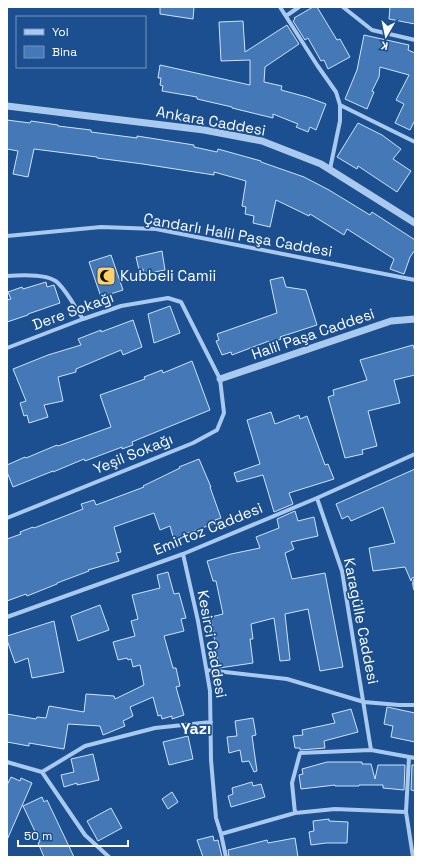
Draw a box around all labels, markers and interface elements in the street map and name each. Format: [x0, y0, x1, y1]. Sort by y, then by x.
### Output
legend [16, 16, 146, 68]
north arrow [366, 16, 406, 56]
text: Yol [52, 24, 69, 40]
text: K [380, 38, 389, 53]
text: Bina [52, 44, 77, 60]
street label: Ankara Caddesi [155, 102, 267, 139]
street label: Çandarlı Halil Paşa Caddesi [142, 209, 334, 260]
mosque icon: Kubbeli Camii [95, 265, 117, 287]
place label: Kubbeli Camii [120, 266, 216, 285]
street label: Dere Sokağı [30, 287, 116, 334]
street label: Halil Paşa Caddesi [249, 304, 377, 363]
street label: Yeşil Sokağı [90, 429, 175, 478]
street label: Emirtoz Caddesi [151, 498, 265, 559]
street label: Karagülle Caddesi [340, 556, 383, 686]
street label: Kesirci Caddesi [194, 589, 231, 699]
district label: Yazı [181, 718, 211, 739]
scale bar [18, 822, 128, 848]
text: 50 m [24, 828, 52, 844]

